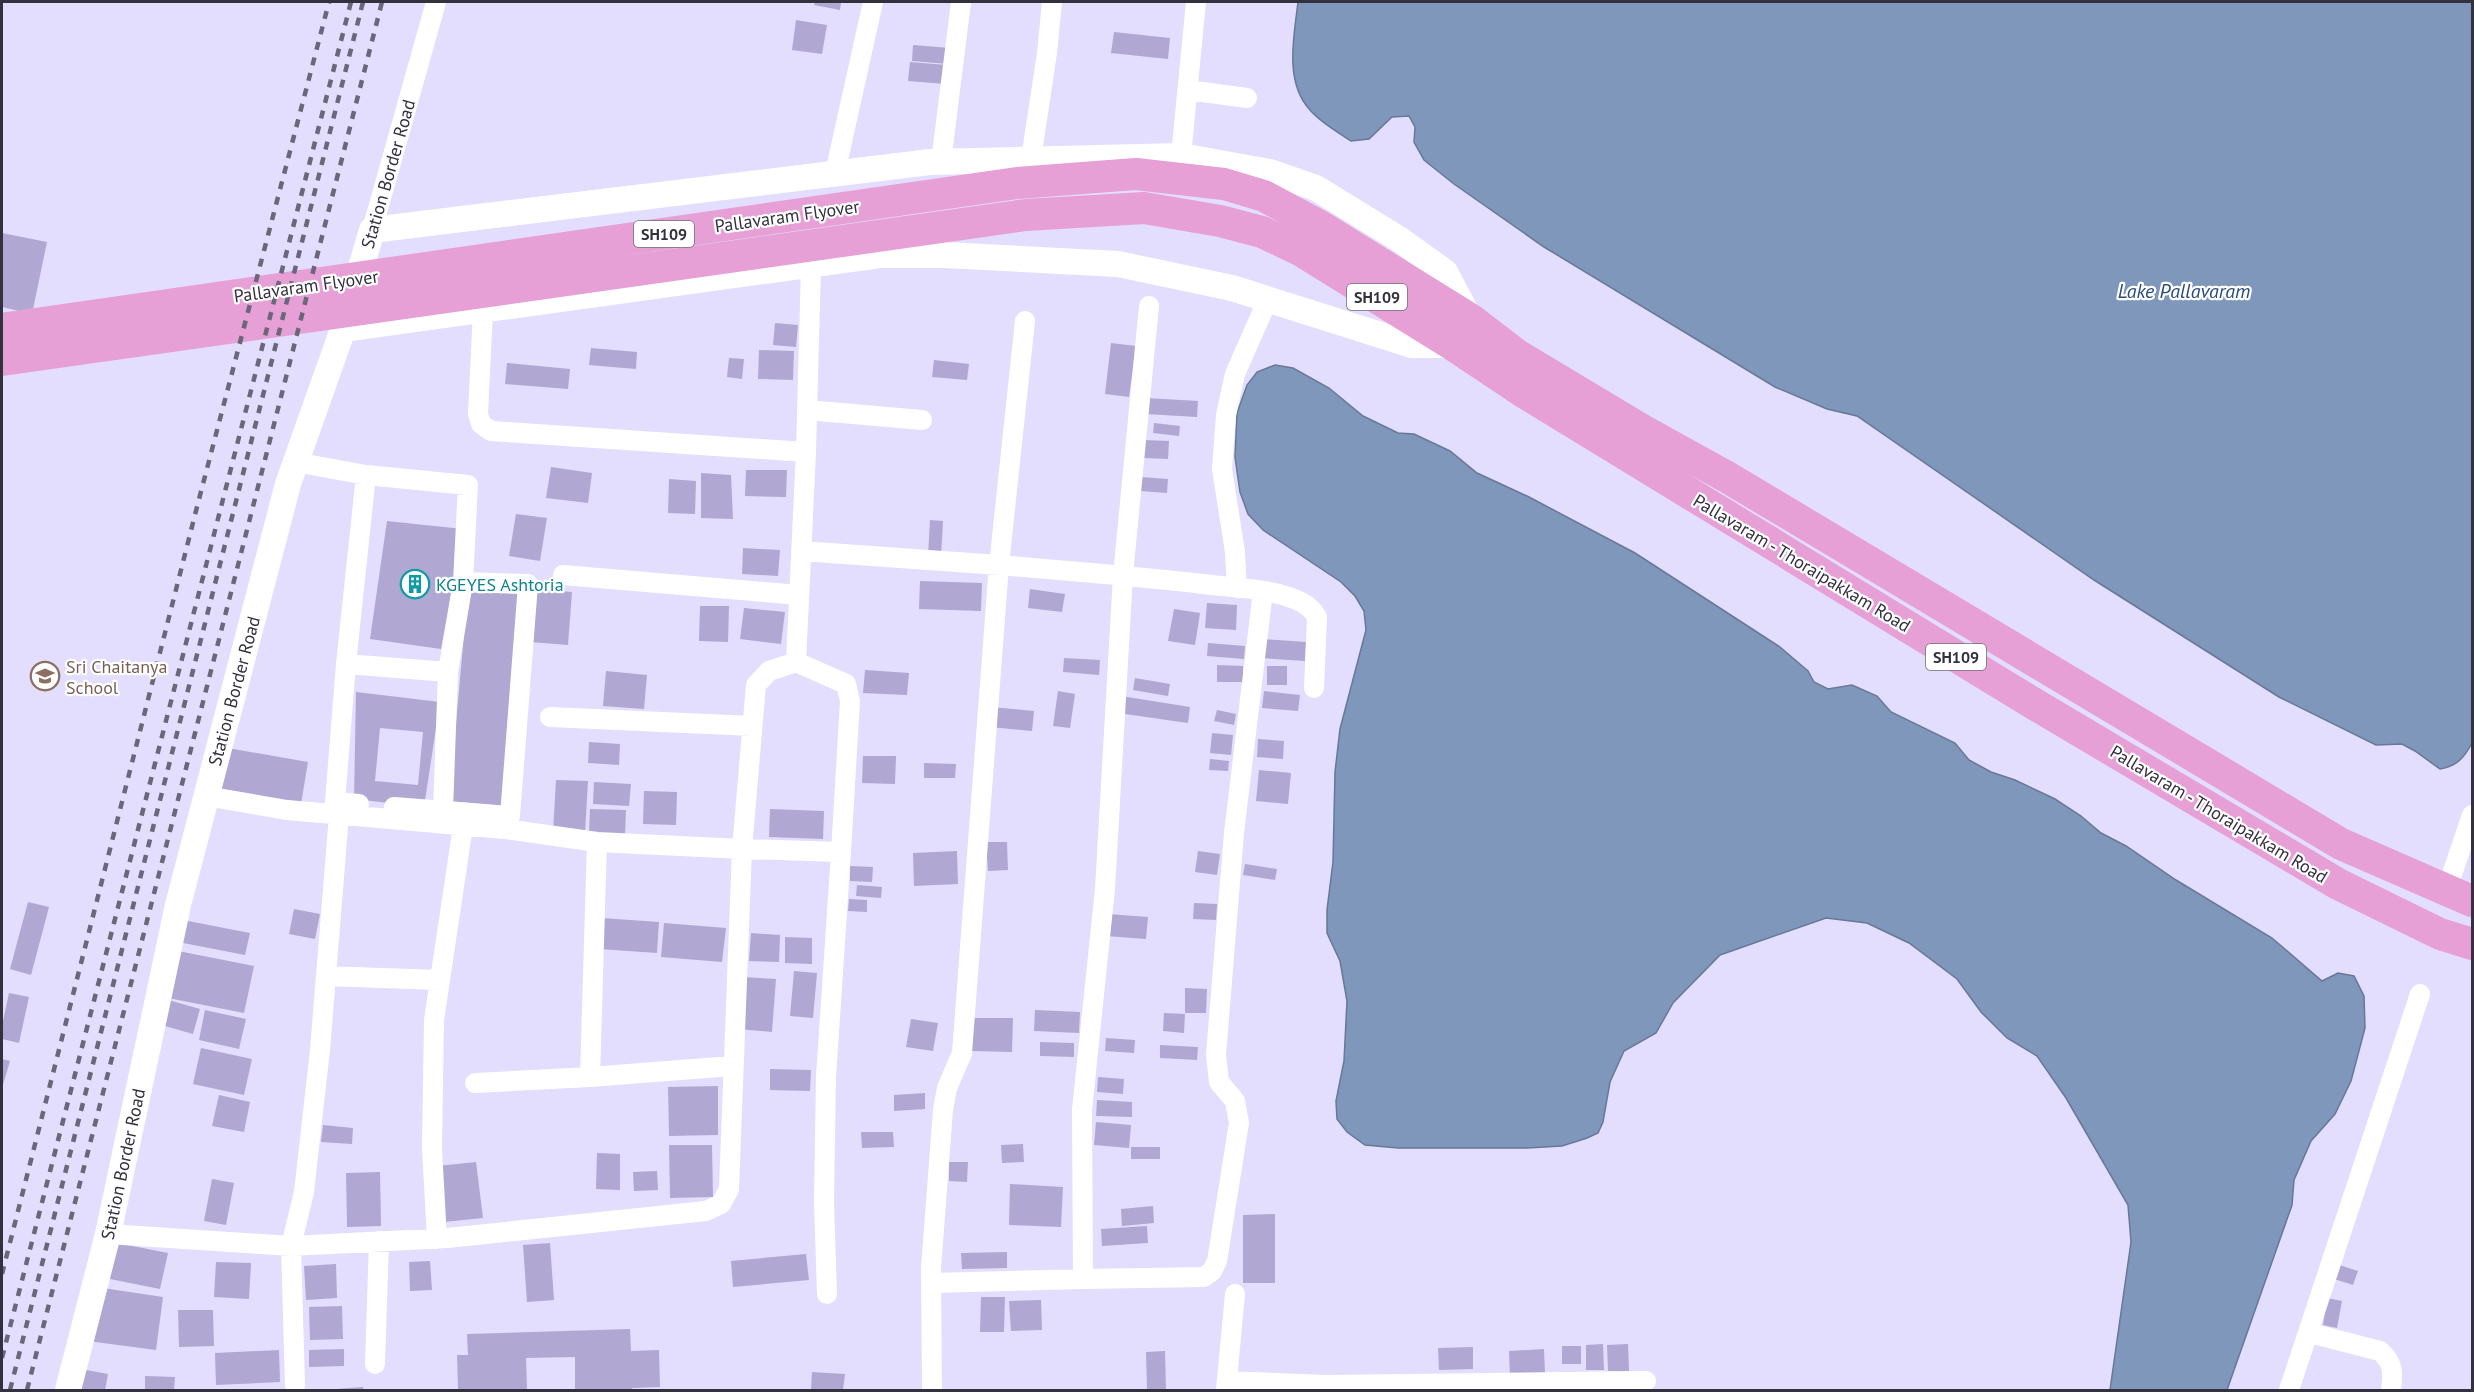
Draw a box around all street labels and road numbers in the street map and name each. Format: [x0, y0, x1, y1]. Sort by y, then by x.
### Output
street label: Station Border Road [356, 97, 420, 251]
street label: Pallavaram Flyover [713, 194, 861, 238]
road number: SH109 [634, 221, 694, 247]
street label: Pallavaram Flyover [232, 264, 380, 308]
road number: SH109 [1347, 284, 1407, 310]
street label: Pallavaram - Thoraipakkam Road [1689, 489, 1915, 637]
street label: Station Border Road [203, 614, 265, 768]
road number: SH109 [1926, 644, 1986, 670]
street label: Pallavaram - Thoraipakkam Road [2106, 740, 2332, 888]
street label: Station Border Road [96, 1086, 150, 1242]

